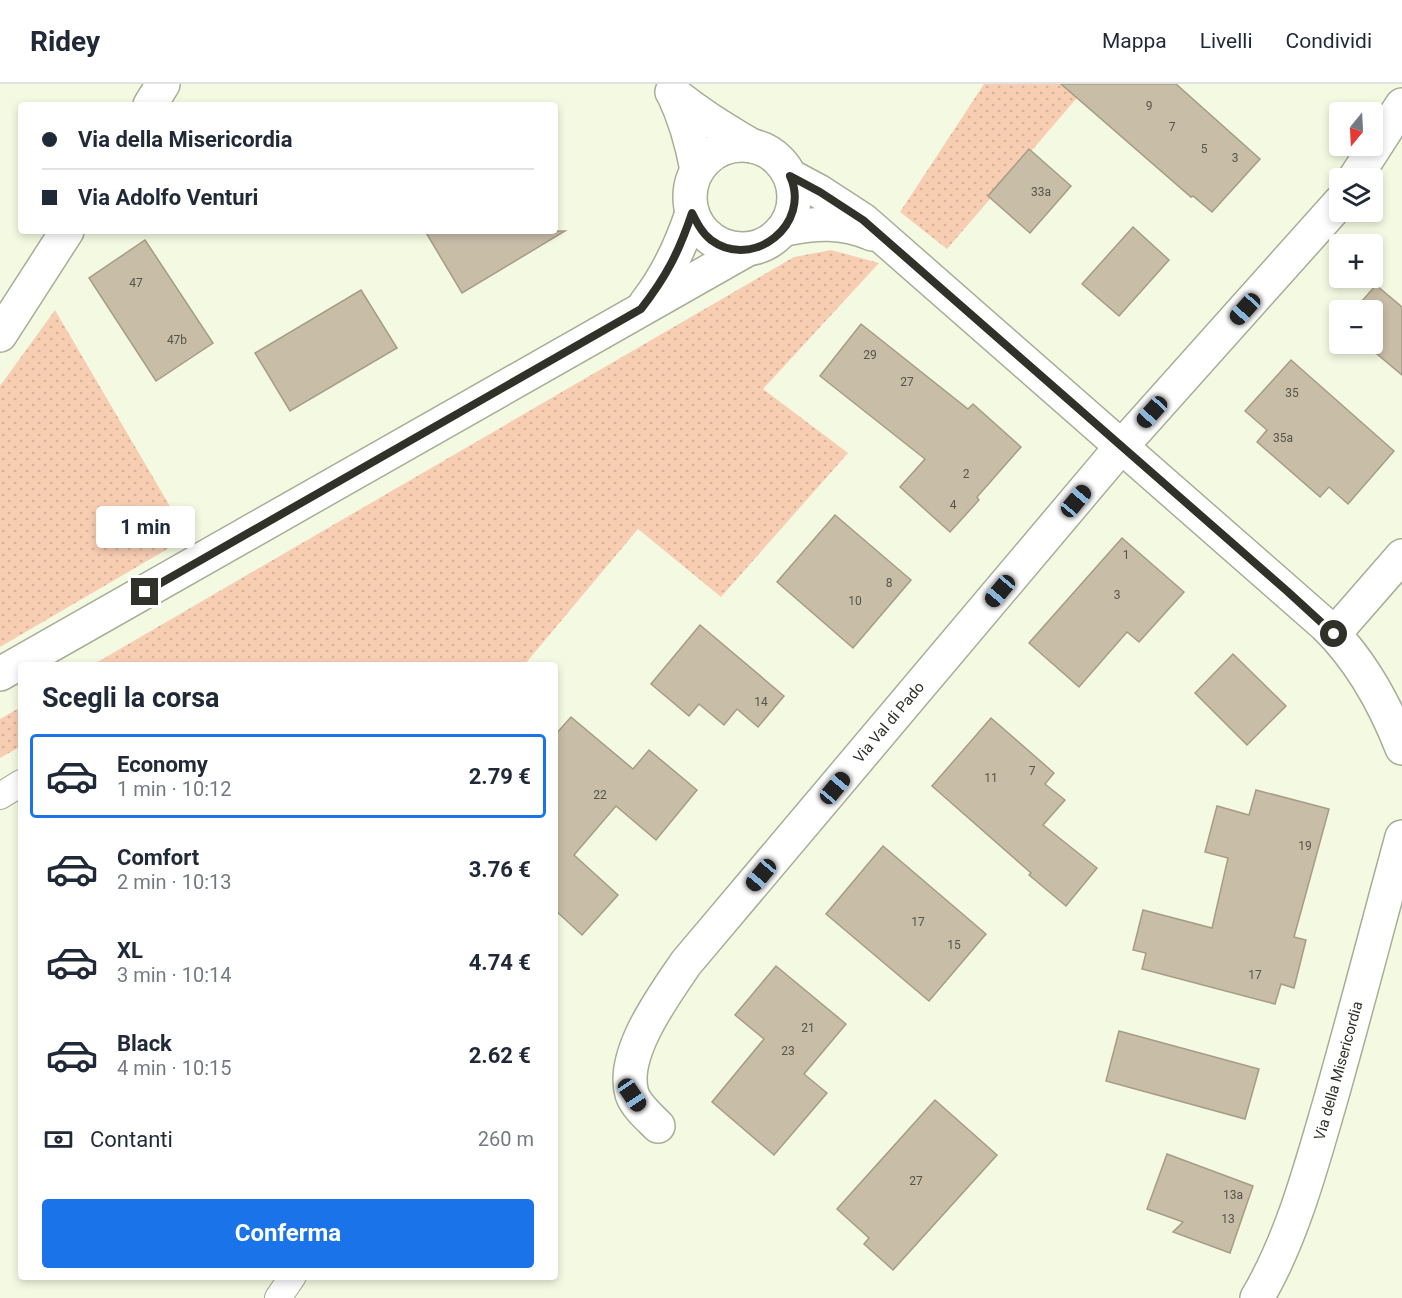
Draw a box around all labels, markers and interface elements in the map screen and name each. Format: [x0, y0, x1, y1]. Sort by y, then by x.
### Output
text: Ridey [30, 25, 100, 58]
text: Mappa [1102, 29, 1167, 53]
text: Livelli [1200, 29, 1253, 53]
text: Condividi [1286, 29, 1372, 53]
house number: 9 [1146, 99, 1152, 113]
north arrow [1329, 102, 1383, 156]
map controls [1329, 102, 1383, 354]
house number: 7 [1169, 120, 1176, 134]
text: Via della Misericordia [78, 127, 292, 152]
house number: 5 [1201, 142, 1208, 156]
house number: 3 [1232, 151, 1238, 165]
button: layers [1329, 168, 1383, 222]
text: Via Adolfo Venturi [78, 185, 258, 210]
house number: 33a [1031, 185, 1051, 199]
button: + [1329, 234, 1383, 288]
house number: 47 [129, 276, 143, 290]
car [1226, 290, 1264, 328]
button: − [1329, 300, 1383, 354]
house number: 47b [167, 333, 187, 347]
house number: 29 [863, 348, 877, 362]
house number: 27 [900, 375, 914, 389]
house number: 35 [1285, 386, 1299, 400]
car [1133, 393, 1171, 431]
house number: 35a [1273, 431, 1293, 445]
house number: 2 [963, 467, 970, 481]
car [1058, 481, 1094, 521]
house number: 4 [950, 498, 957, 512]
callout: 1 min [96, 505, 195, 547]
text: 1 min [120, 515, 171, 539]
house number: 1 [1123, 548, 1129, 562]
car [982, 571, 1018, 611]
house number: 8 [886, 576, 893, 590]
route end [131, 578, 158, 605]
house number: 3 [1114, 588, 1120, 602]
house number: 10 [848, 594, 862, 608]
route start [1320, 620, 1347, 647]
street label: Via Val di Pado [850, 678, 928, 766]
text: Scegli la corsa [42, 682, 220, 714]
house number: 14 [754, 695, 768, 709]
icon: car [45, 749, 99, 803]
text: Economy [117, 752, 208, 777]
text: 2.79 € [469, 764, 531, 789]
house number: 7 [1029, 764, 1036, 778]
car [817, 768, 853, 808]
house number: 11 [984, 771, 998, 785]
text: 1 min · 10:12 [117, 777, 232, 801]
house number: 22 [593, 788, 607, 802]
house number: 19 [1298, 839, 1312, 853]
icon: car [45, 842, 99, 896]
text: Comfort [117, 845, 199, 870]
car [743, 855, 779, 895]
text: 3.76 € [469, 857, 531, 882]
text: 2 min · 10:13 [117, 870, 232, 894]
house number: 17 [911, 915, 925, 929]
icon: car [45, 935, 99, 989]
text: XL [117, 938, 143, 963]
house number: 15 [947, 938, 961, 952]
text: 4.74 € [469, 950, 531, 975]
text: 3 min · 10:14 [117, 963, 232, 987]
house number: 17 [1248, 968, 1262, 982]
street label: Via della Misericordia [1310, 999, 1366, 1142]
house number: 21 [801, 1021, 815, 1035]
icon: car [45, 1028, 99, 1082]
text: Black [117, 1031, 172, 1056]
text: 2.62 € [469, 1043, 531, 1068]
house number: 23 [781, 1044, 795, 1058]
text: 4 min · 10:15 [117, 1056, 232, 1080]
car [614, 1075, 650, 1115]
icon: cash [42, 1123, 75, 1156]
text: Contanti [90, 1127, 173, 1152]
text: 260 m [478, 1127, 534, 1151]
house number: 27 [909, 1174, 923, 1188]
house number: 13a [1223, 1188, 1243, 1202]
button: Conferma [42, 1199, 534, 1268]
house number: 13 [1221, 1212, 1235, 1226]

